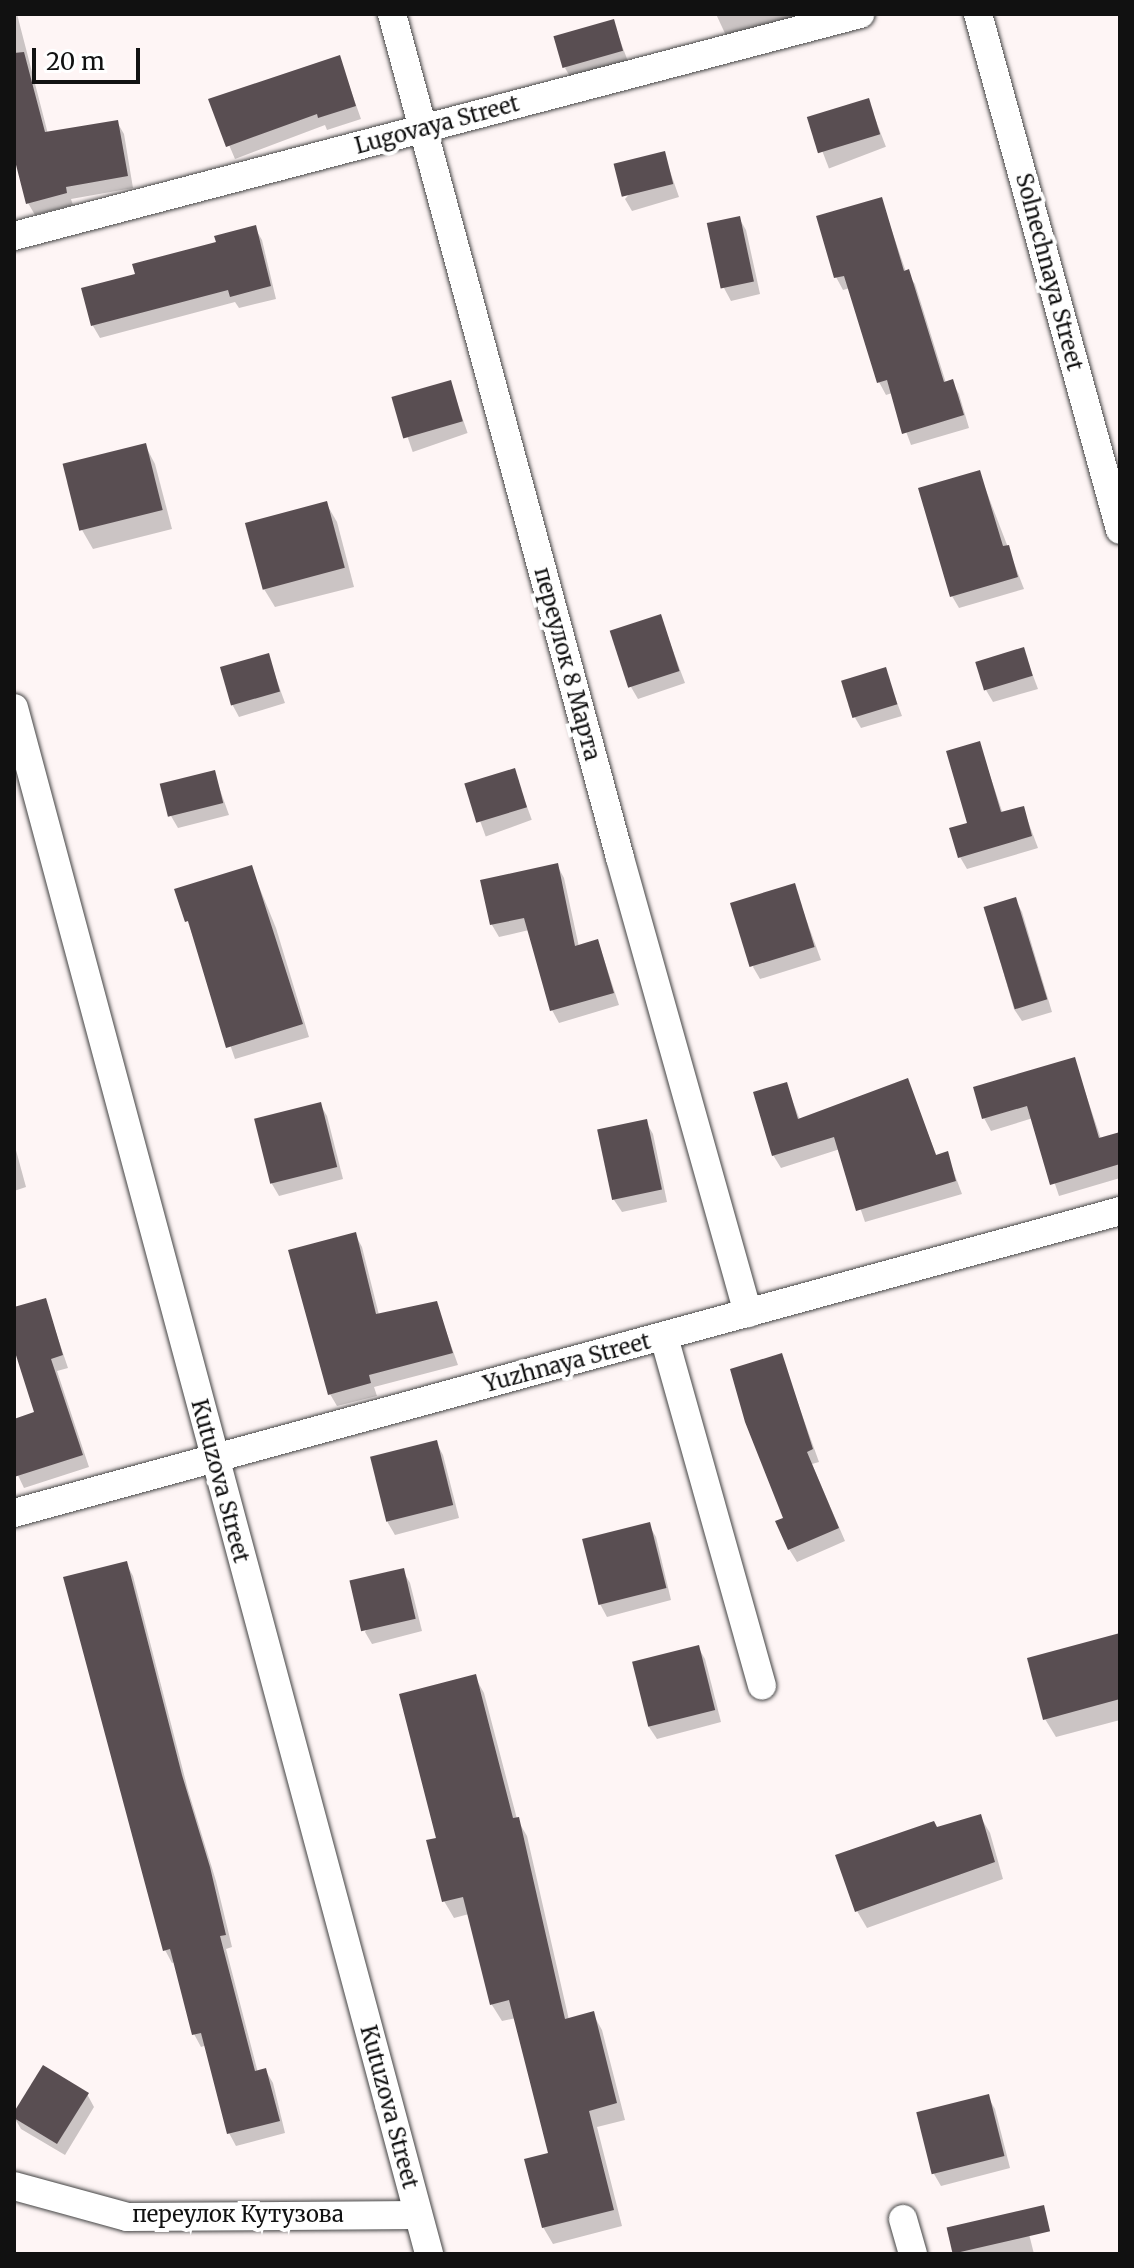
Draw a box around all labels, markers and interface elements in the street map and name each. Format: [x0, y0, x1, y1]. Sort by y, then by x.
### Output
scale bar [36, 32, 144, 82]
text: 20 m [46, 46, 105, 77]
street label: Lugovaya Street [352, 90, 522, 160]
street label: Solnechnaya Street [1010, 170, 1088, 374]
street label: переулок 8 Марта [529, 565, 605, 763]
street label: Yuzhnaya Street [481, 1328, 653, 1398]
street label: Kutuzova Street [186, 1396, 254, 1566]
street label: Kutuzova Street [355, 2022, 423, 2192]
street label: переулок Кутузова [132, 2202, 344, 2228]

